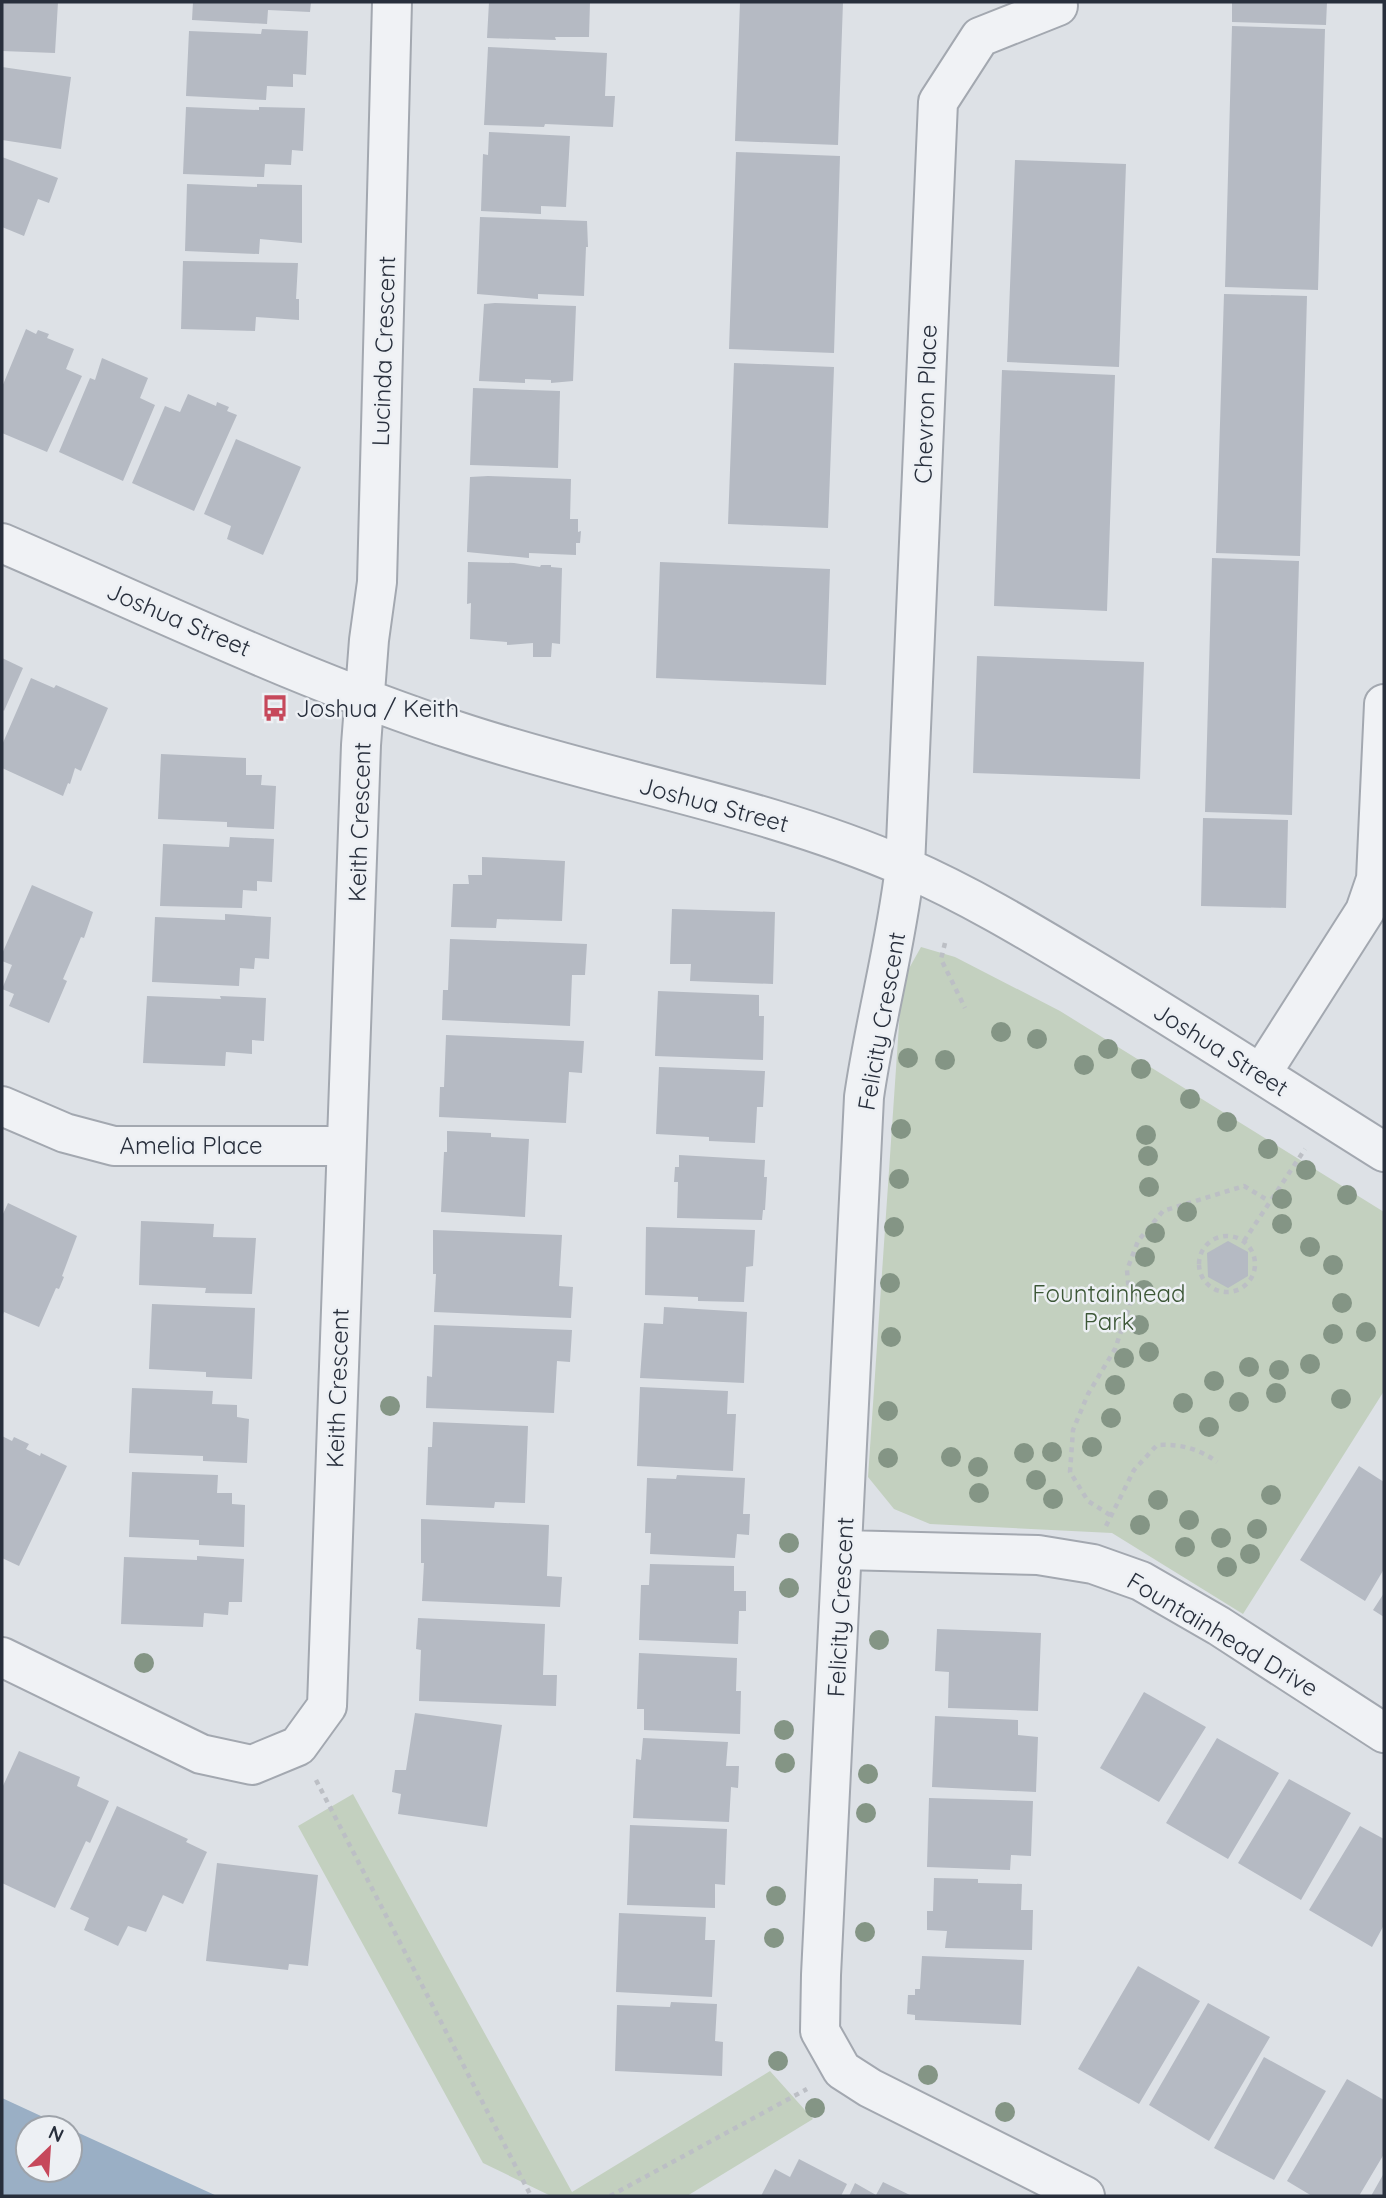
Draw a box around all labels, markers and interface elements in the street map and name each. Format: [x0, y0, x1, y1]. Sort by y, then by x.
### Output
street label: Lucinda Crescent [365, 255, 401, 447]
street label: Chevron Place [907, 324, 943, 484]
street label: Joshua Street [103, 575, 255, 663]
bus stop icon: Joshua / Keith [260, 693, 290, 723]
place label: Joshua / Keith [296, 693, 459, 723]
street label: Keith Crescent [341, 742, 377, 902]
street label: Joshua Street [636, 770, 792, 838]
street label: Felicity Crescent [851, 930, 911, 1112]
street label: Joshua Street [1148, 996, 1294, 1102]
street label: Amelia Place [119, 1130, 263, 1160]
park label: Fountainhead Park [1032, 1278, 1186, 1336]
street label: Keith Crescent [319, 1308, 355, 1468]
street label: Felicity Crescent [820, 1516, 860, 1698]
street label: Fountainhead Drive [1122, 1565, 1324, 1703]
north arrow [14, 2114, 84, 2184]
text: N [45, 2120, 68, 2147]

